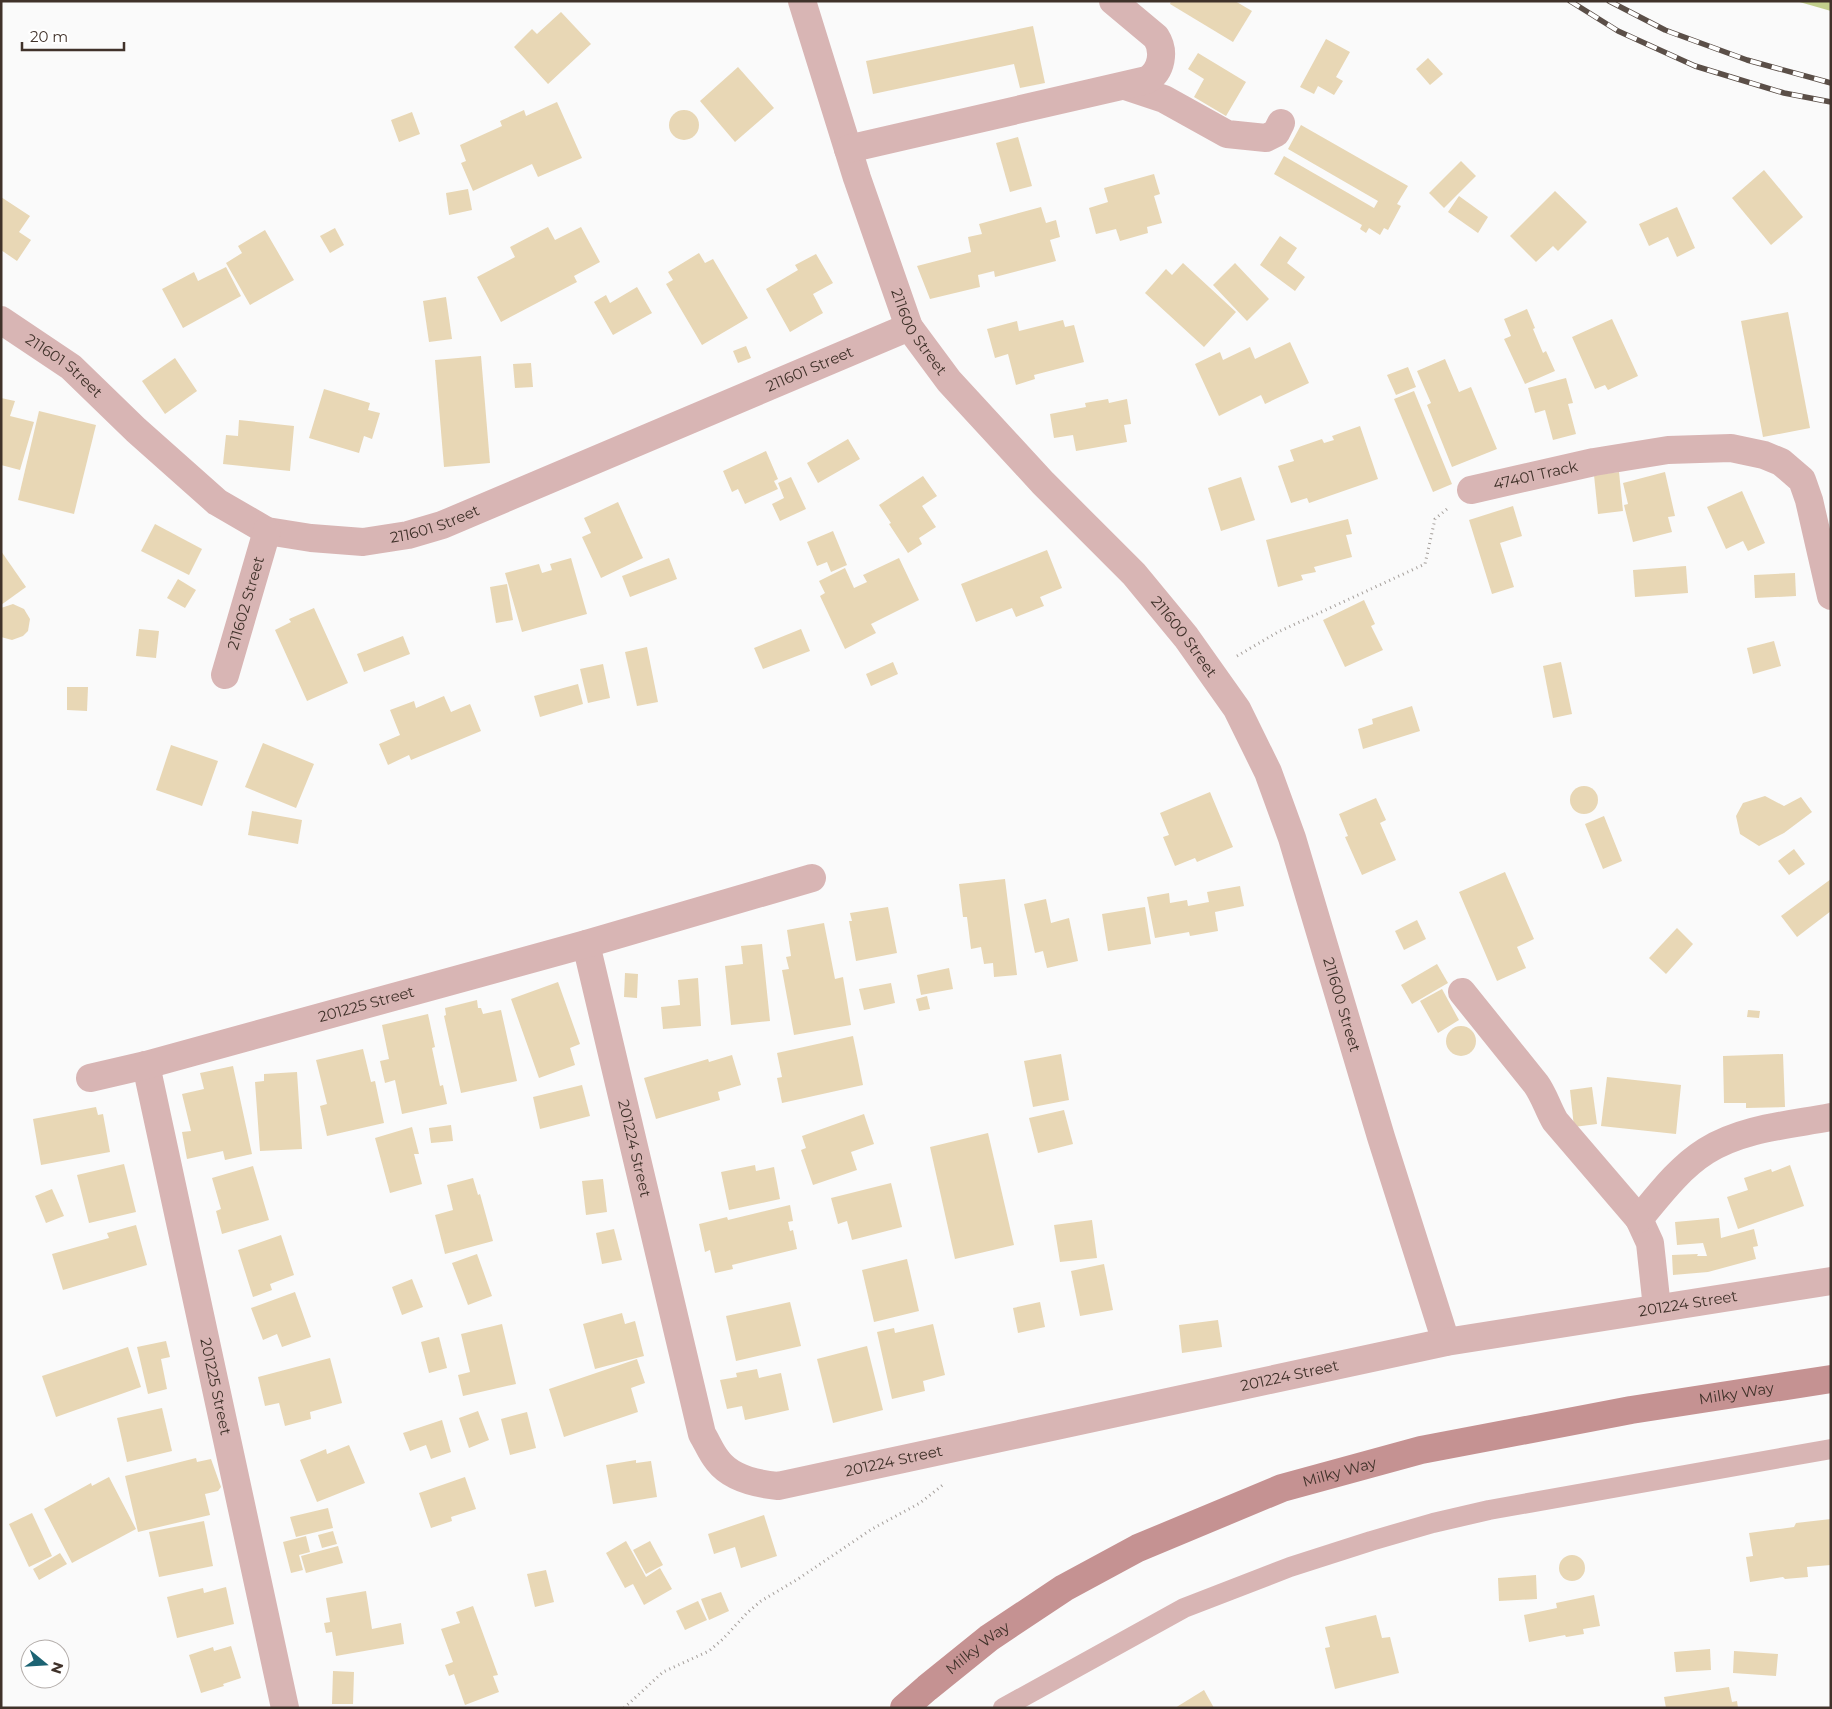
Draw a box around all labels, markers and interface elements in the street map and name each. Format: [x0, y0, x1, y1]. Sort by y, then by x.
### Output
scale bar [22, 20, 125, 52]
text: 20 m [30, 27, 68, 46]
street label: 211600 Street [887, 286, 951, 379]
street label: 211601 Street [22, 329, 107, 401]
street label: 211601 Street [763, 342, 856, 396]
street label: 47401 Track [1491, 456, 1579, 494]
street label: 211601 Street [389, 500, 482, 547]
street label: 211602 Street [223, 554, 268, 652]
street label: 211600 Street [1147, 592, 1222, 681]
street label: 211600 Street [1319, 955, 1365, 1054]
street label: 201225 Street [316, 982, 416, 1026]
street label: 201224 Street [614, 1097, 656, 1199]
street label: 201224 Street [1637, 1286, 1739, 1320]
street label: 201225 Street [196, 1336, 236, 1437]
street label: 201224 Street [1239, 1355, 1340, 1395]
street label: Milky Way [1698, 1378, 1776, 1408]
street label: 201224 Street [843, 1441, 944, 1480]
street label: Milky Way [1300, 1452, 1379, 1491]
street label: Milky Way [942, 1617, 1014, 1678]
north arrow [20, 1639, 70, 1689]
text: N [47, 1660, 68, 1676]

